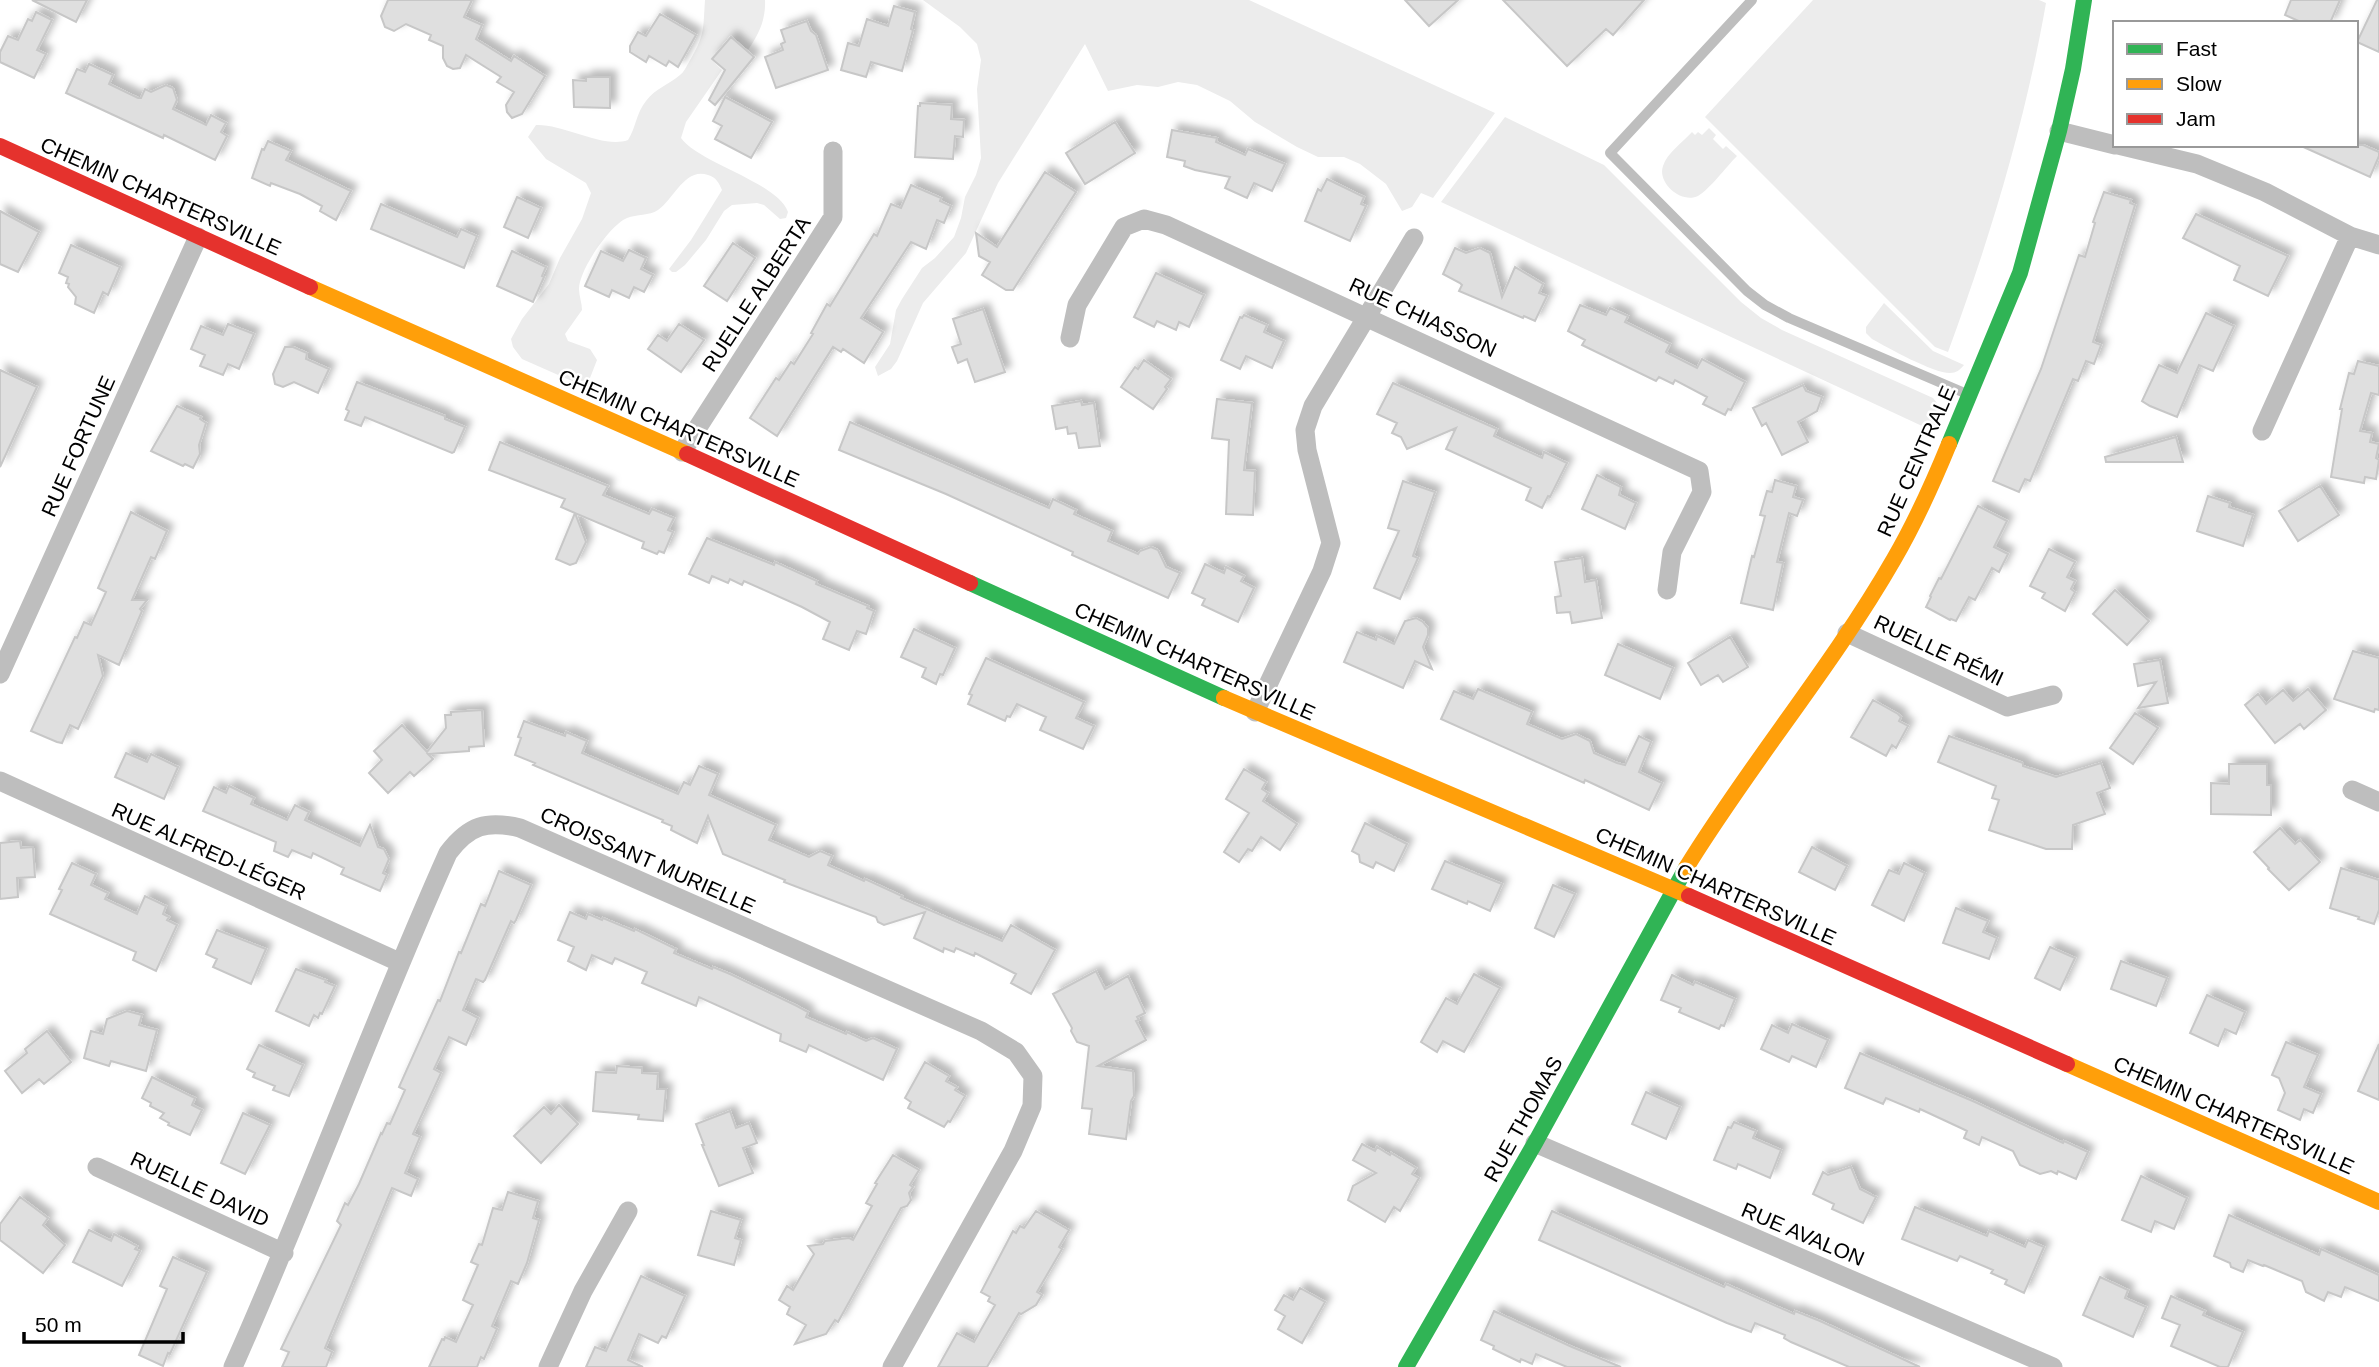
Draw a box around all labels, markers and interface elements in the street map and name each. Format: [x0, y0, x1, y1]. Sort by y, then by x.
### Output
legend [2113, 21, 2358, 147]
text: Fast [2176, 37, 2217, 60]
text: Slow [2176, 72, 2222, 95]
text: Jam [2176, 107, 2216, 130]
street label: CHEMIN CHARTERSVILLE [37, 132, 285, 260]
street label: RUELLE ALBERTA [697, 212, 815, 376]
street label: RUE CHIASSON [1346, 273, 1500, 361]
street label: CHEMIN CHARTERSVILLE [555, 364, 803, 492]
street label: RUE FORTUNE [37, 372, 119, 520]
street label: RUE CENTRALE [1873, 382, 1959, 540]
street label: CHEMIN CHARTERSVILLE [1071, 597, 1319, 725]
street label: RUELLE RÉMI [1871, 610, 2007, 690]
street label: RUE ALFRED-LÉGER [108, 798, 310, 904]
street label: CROISSANT MURIELLE [537, 802, 759, 918]
street label: CHEMIN CHARTERSVILLE [1592, 822, 1840, 950]
street label: CHEMIN CHARTERSVILLE [2110, 1051, 2358, 1179]
street label: RUE THOMAS [1479, 1052, 1567, 1186]
street label: RUELLE DAVID [127, 1147, 273, 1231]
street label: RUE AVALON [1738, 1198, 1868, 1270]
scale bar [24, 1300, 184, 1344]
text: 50 m [35, 1313, 82, 1336]

